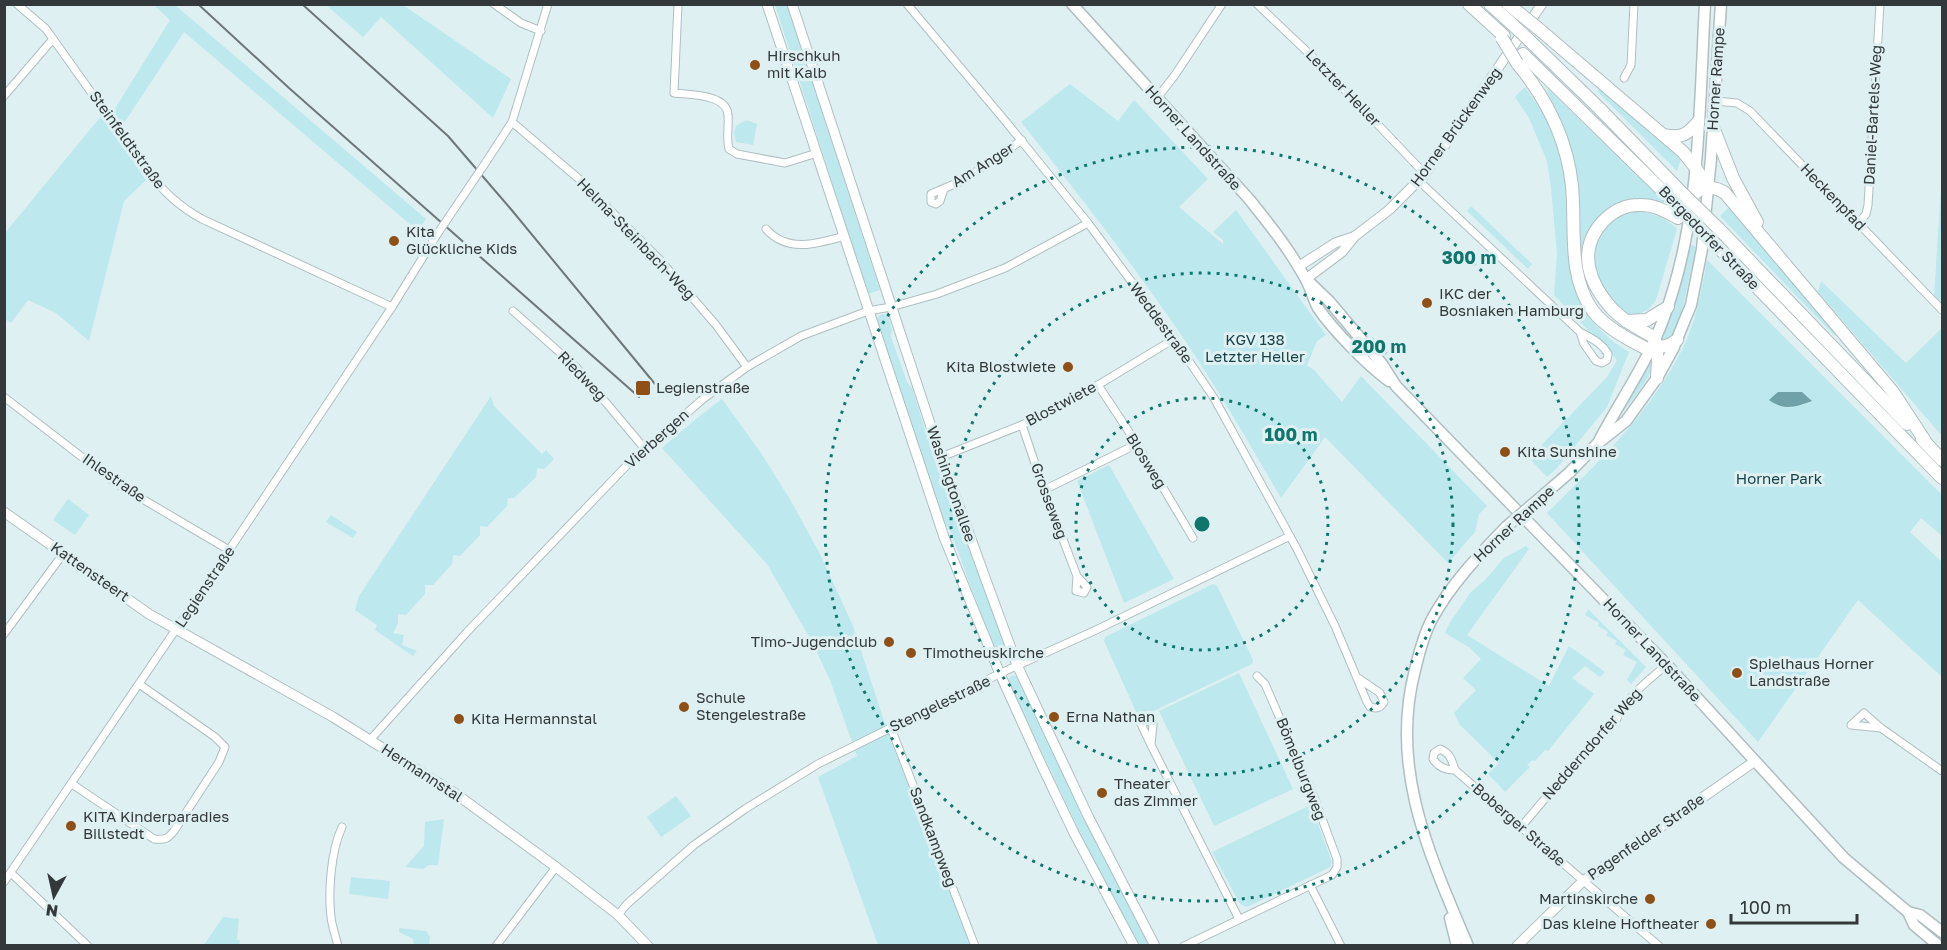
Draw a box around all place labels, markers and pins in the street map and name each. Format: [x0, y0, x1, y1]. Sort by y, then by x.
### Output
place label: Hirschkuh mit Kalb [767, 46, 840, 81]
marker: Hirschkuh mit Kalb [748, 58, 762, 72]
place label: Kita Glückliche Kids [406, 222, 517, 257]
marker: Kita Glückliche Kids [387, 234, 401, 248]
place label: IKC der Bosniaken Hamburg [1439, 284, 1584, 319]
marker: IKC der Bosniaken Hamburg [1420, 296, 1434, 310]
place label: Kita Blostwiete [946, 357, 1056, 375]
marker: Kita Blostwiete [1061, 360, 1075, 374]
place label: Legienstraße [656, 378, 750, 396]
marker: Legienstraße [634, 379, 652, 397]
place label: Kita Sunshine [1517, 442, 1617, 460]
marker: Kita Sunshine [1498, 445, 1512, 459]
centre of rings [1192, 514, 1212, 534]
place label: Timo-Jugendclub [751, 632, 877, 650]
marker: Timo-Jugendclub [882, 635, 896, 649]
place label: Timotheuskirche [923, 643, 1044, 661]
marker: Timotheuskirche [904, 646, 918, 660]
place label: Spielhaus Horner Landstraße [1749, 654, 1874, 689]
marker: Spielhaus Horner Landstraße [1730, 666, 1744, 680]
place label: Schule Stengelestraße [696, 688, 806, 723]
marker: Schule Stengelestraße [677, 700, 691, 714]
place label: Erna Nathan [1066, 707, 1155, 725]
place label: Kita Hermannstal [471, 709, 597, 727]
marker: Erna Nathan [1047, 710, 1061, 724]
marker: Kita Hermannstal [452, 712, 466, 726]
place label: Theater das Zimmer [1114, 774, 1198, 809]
marker: Theater das Zimmer [1095, 786, 1109, 800]
place label: KITA Kinderparadies Billstedt [83, 807, 229, 842]
marker: KITA Kinderparadies Billstedt [64, 819, 78, 833]
place label: Martinskirche [1539, 889, 1638, 907]
marker: Martinskirche [1643, 892, 1657, 906]
place label: Das kleine Hoftheater [1542, 914, 1699, 932]
marker: Das kleine Hoftheater [1704, 917, 1718, 931]

